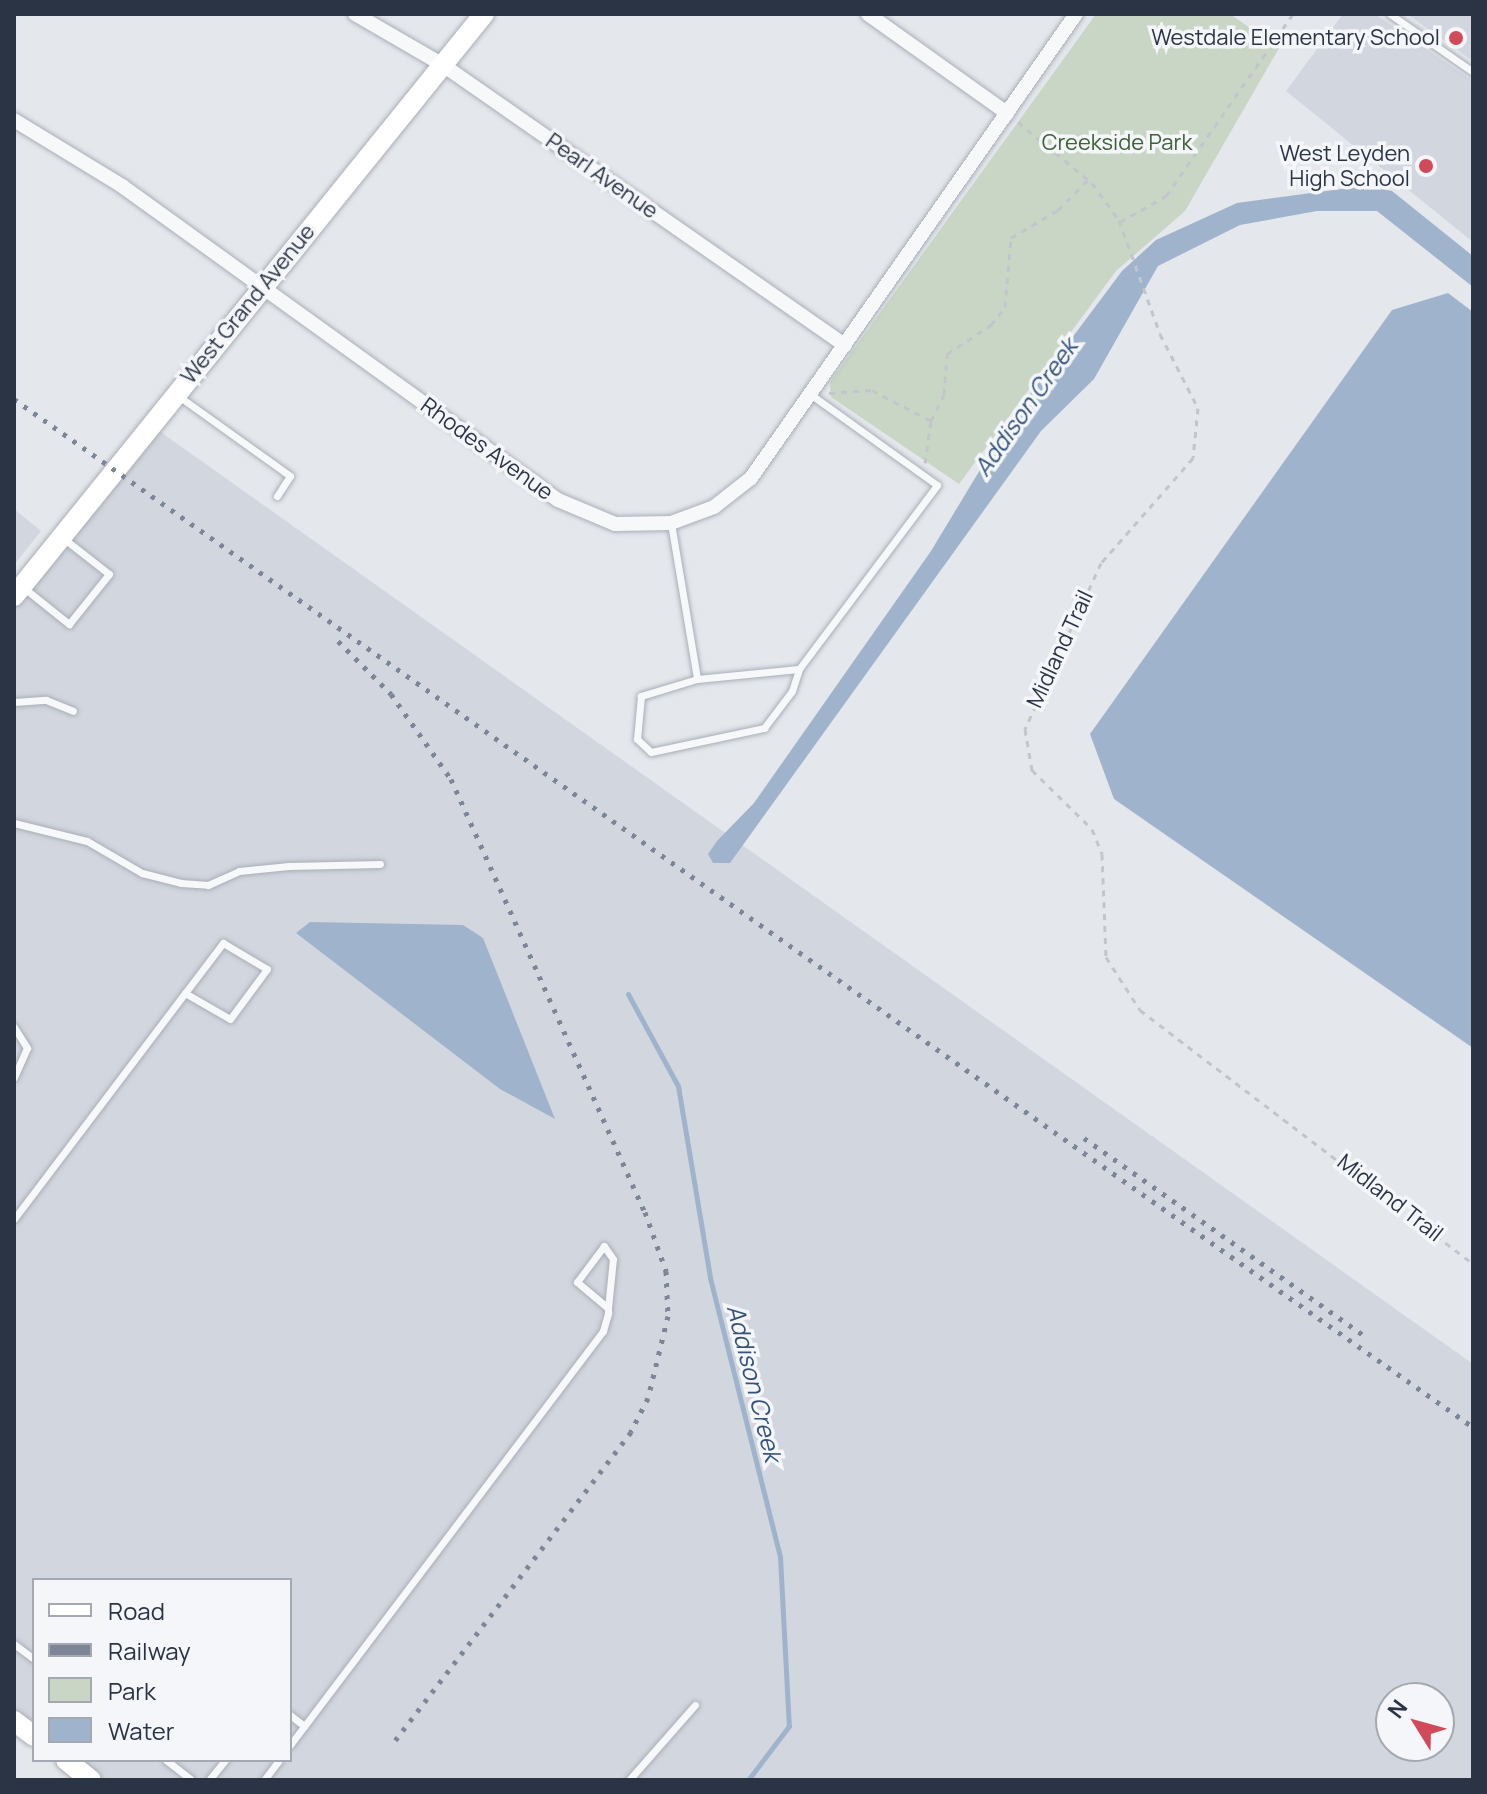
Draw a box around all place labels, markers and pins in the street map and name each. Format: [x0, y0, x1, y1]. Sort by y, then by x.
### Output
place label: Westdale Elementary School [1151, 25, 1440, 51]
marker: Westdale Elementary School [1447, 29, 1465, 47]
place label: West Leyden High School [1279, 140, 1410, 192]
marker: West Leyden High School [1417, 157, 1435, 175]

